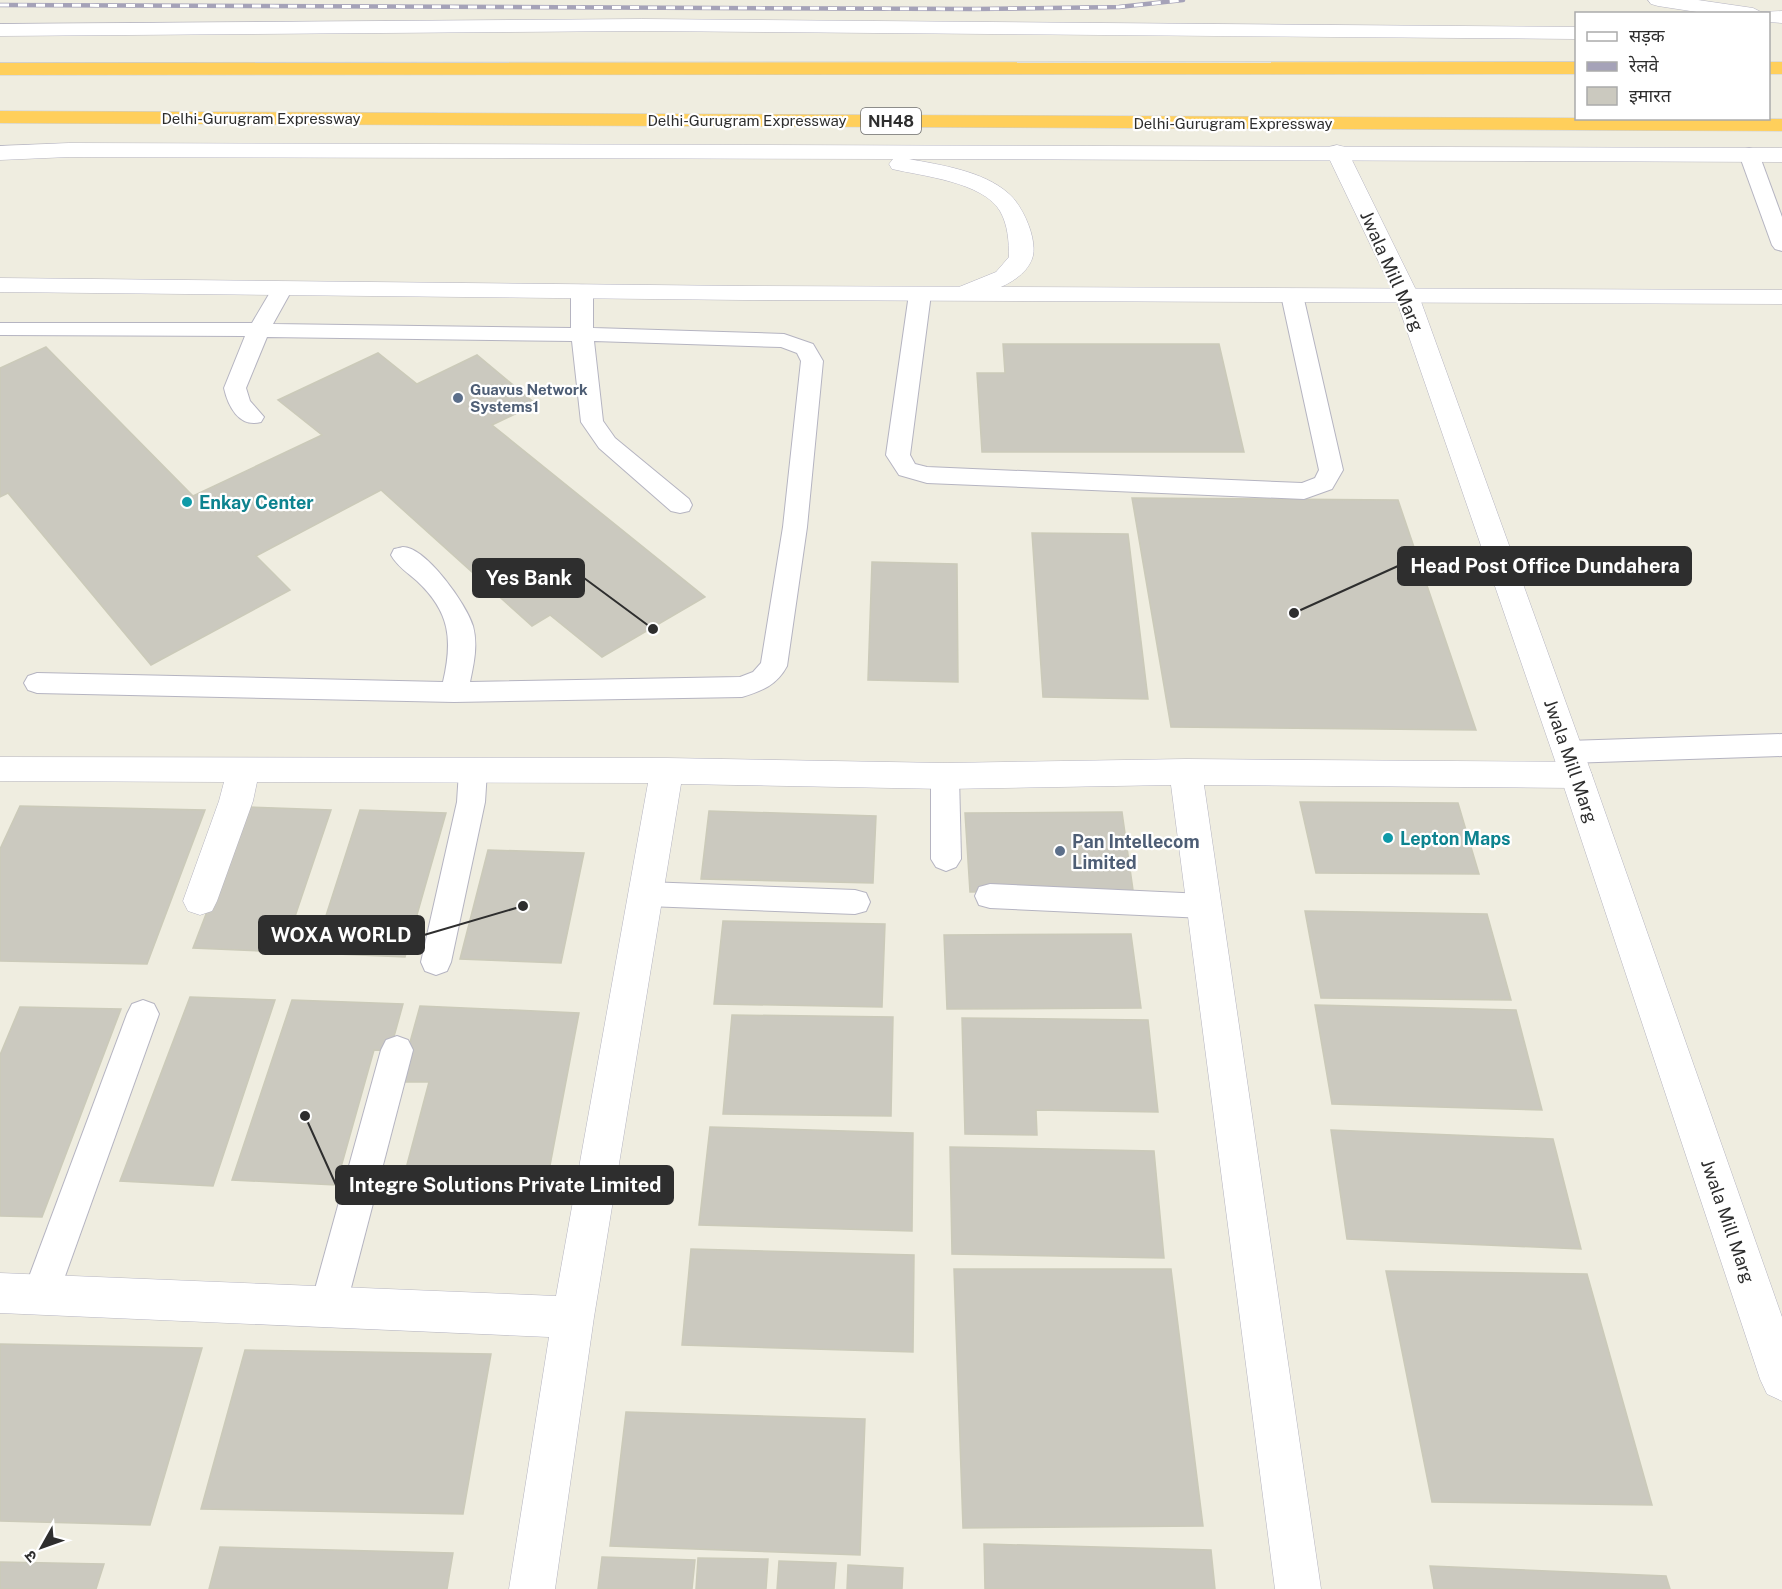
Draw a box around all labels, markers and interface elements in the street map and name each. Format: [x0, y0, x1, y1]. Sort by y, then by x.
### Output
legend [1575, 12, 1770, 120]
text: सड़क [1629, 25, 1666, 46]
text: रेलवे [1628, 55, 1660, 76]
text: इमारत [1629, 85, 1672, 106]
road number: NH48 [861, 108, 921, 134]
street label: Delhi-Gurugram Expressway [161, 110, 361, 127]
street label: Delhi-Gurugram Expressway [647, 112, 847, 129]
street label: Delhi-Gurugram Expressway [1133, 115, 1333, 132]
street label: Jwala Mill Marg [1356, 207, 1428, 335]
place label: Guavus Network Systems1 [470, 381, 588, 415]
marker: Guavus Network Systems1 [451, 391, 465, 405]
place label: Enkay Center [199, 492, 314, 513]
marker: Enkay Center [180, 495, 194, 509]
callout: Head Post Office Dundahera [1398, 547, 1691, 585]
text: Head Post Office Dundahera [1410, 554, 1680, 578]
callout: Yes Bank [473, 559, 584, 597]
text: Yes Bank [486, 566, 573, 590]
street label: Jwala Mill Marg [1540, 696, 1602, 826]
place label: Lepton Maps [1400, 828, 1511, 849]
place label: Pan Intellecom Limited [1072, 831, 1200, 873]
marker: Lepton Maps [1381, 831, 1395, 845]
marker: Pan Intellecom Limited [1053, 844, 1067, 858]
callout: WOXA WORLD [259, 916, 424, 954]
text: WOXA WORLD [271, 923, 411, 947]
street label: Jwala Mill Marg [1697, 1156, 1759, 1286]
callout: Integre Solutions Private Limited [336, 1166, 673, 1204]
text: Integre Solutions Private Limited [349, 1173, 661, 1197]
north arrow [12, 1517, 72, 1577]
text: उ [20, 1546, 41, 1566]

